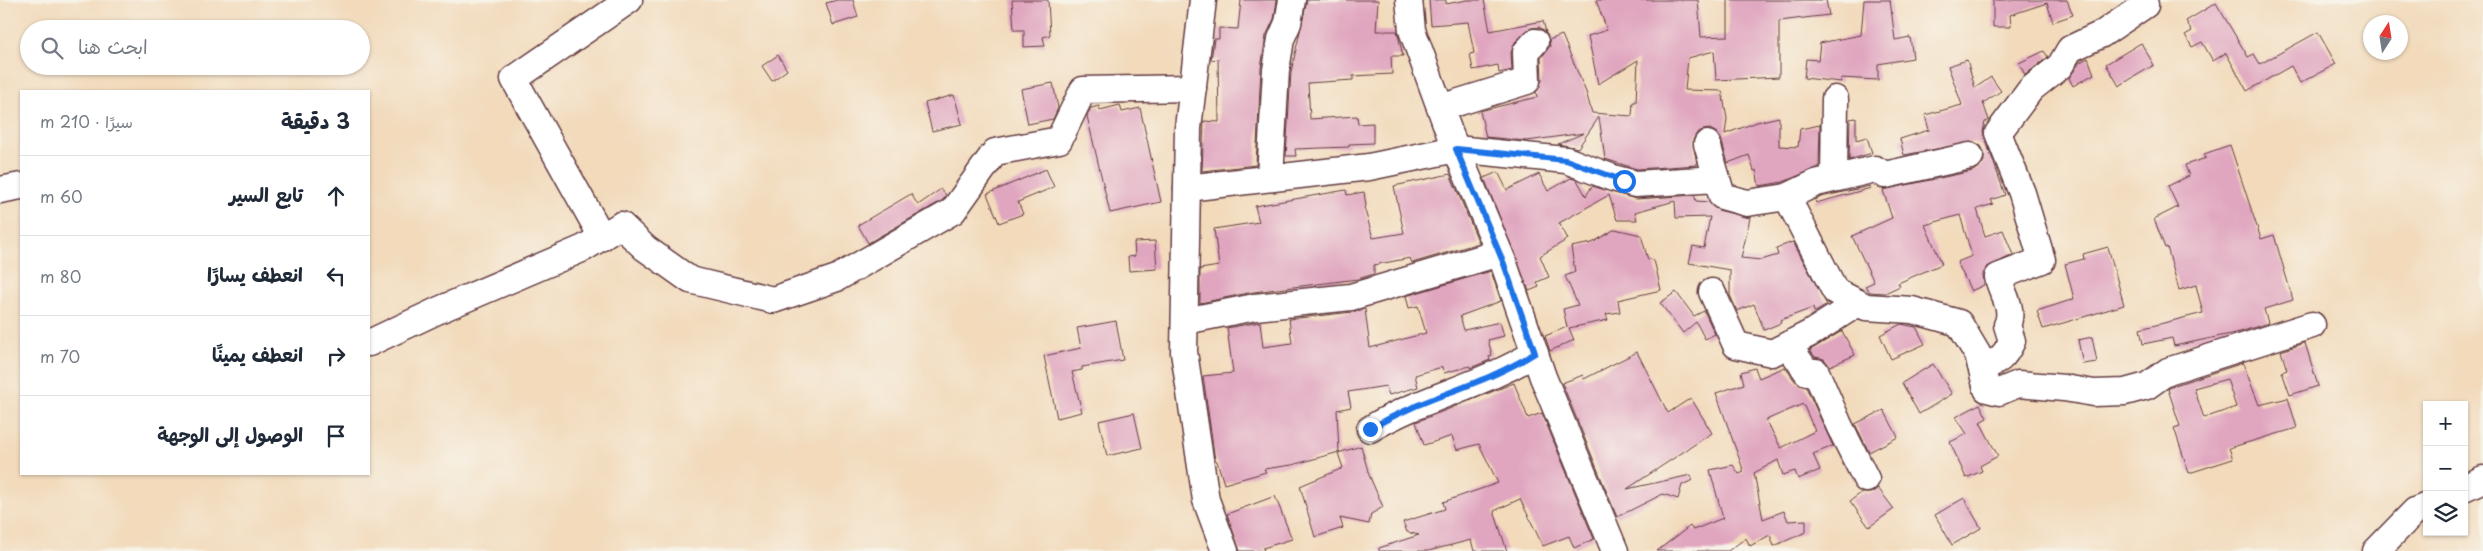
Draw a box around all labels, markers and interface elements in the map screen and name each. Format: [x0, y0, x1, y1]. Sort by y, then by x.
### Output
north arrow [2363, 15, 2408, 60]
search box [20, 20, 370, 75]
text: ابحث هنا [78, 32, 148, 60]
icon: search [38, 34, 66, 62]
text: 3 دقيقة [281, 104, 350, 136]
text: سيرًا · 210 m [40, 109, 133, 133]
route start [1613, 170, 1636, 193]
text: تابع السير [229, 180, 303, 208]
icon: ahead [322, 182, 350, 210]
text: 60 m [40, 184, 83, 208]
text: انعطف يسارًا [207, 260, 303, 288]
icon: left [322, 262, 350, 290]
text: 80 m [40, 264, 81, 288]
text: انعطف يمينًا [212, 340, 303, 368]
icon: right [322, 342, 350, 370]
text: 70 m [40, 344, 80, 368]
map controls [2423, 401, 2468, 536]
button: + [2423, 401, 2468, 446]
route end [1359, 418, 1382, 441]
text: الوصول إلى الوجهة [157, 420, 303, 448]
icon: arrive [322, 422, 350, 450]
button: − [2423, 446, 2468, 491]
button: layers [2423, 491, 2468, 536]

